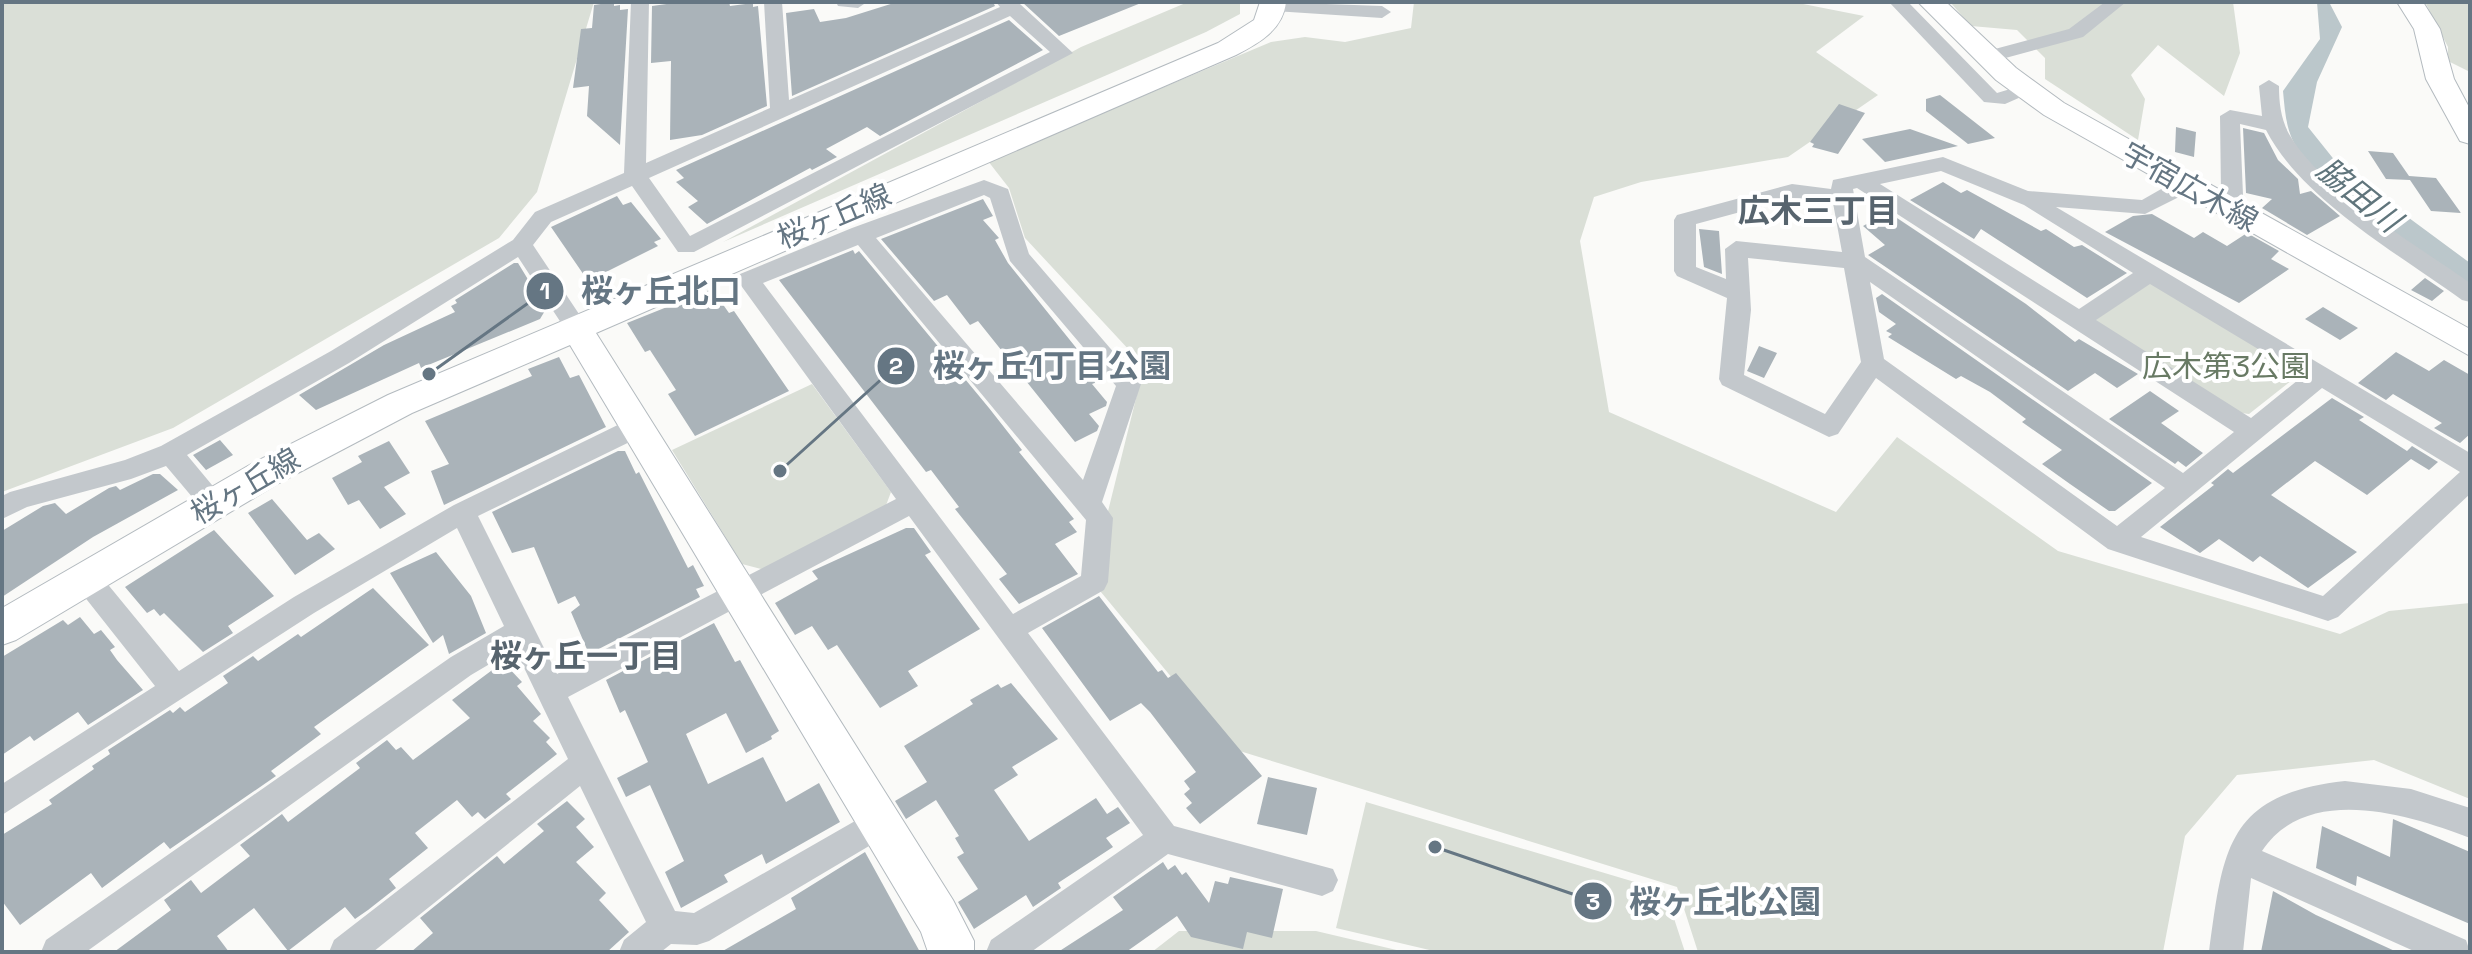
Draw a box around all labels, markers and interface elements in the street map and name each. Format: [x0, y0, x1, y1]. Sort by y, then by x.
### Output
street label: 宇宿広木線 [2115, 134, 2265, 240]
water label: 脇田川 [2309, 149, 2411, 243]
street label: 桜ヶ丘線 [771, 175, 897, 257]
district label: 広木三丁目 [1738, 191, 1898, 231]
callout: 桜ヶ丘北口 [525, 263, 757, 319]
text: 桜ヶ丘北口 [581, 271, 741, 311]
text: 1 [540, 275, 550, 306]
callout: 桜ヶ丘1丁目公園 [876, 338, 1187, 394]
text: 桜ヶ丘1丁目公園 [933, 346, 1171, 386]
park label: 広木第3公園 [2142, 347, 2310, 386]
text: 2 [889, 350, 903, 381]
street label: 桜ヶ丘線 [183, 439, 307, 533]
district label: 桜ヶ丘一丁目 [490, 636, 682, 676]
callout: 桜ヶ丘北公園 [1573, 873, 1837, 929]
text: 桜ヶ丘北公園 [1629, 882, 1821, 922]
text: 3 [1586, 886, 1600, 917]

